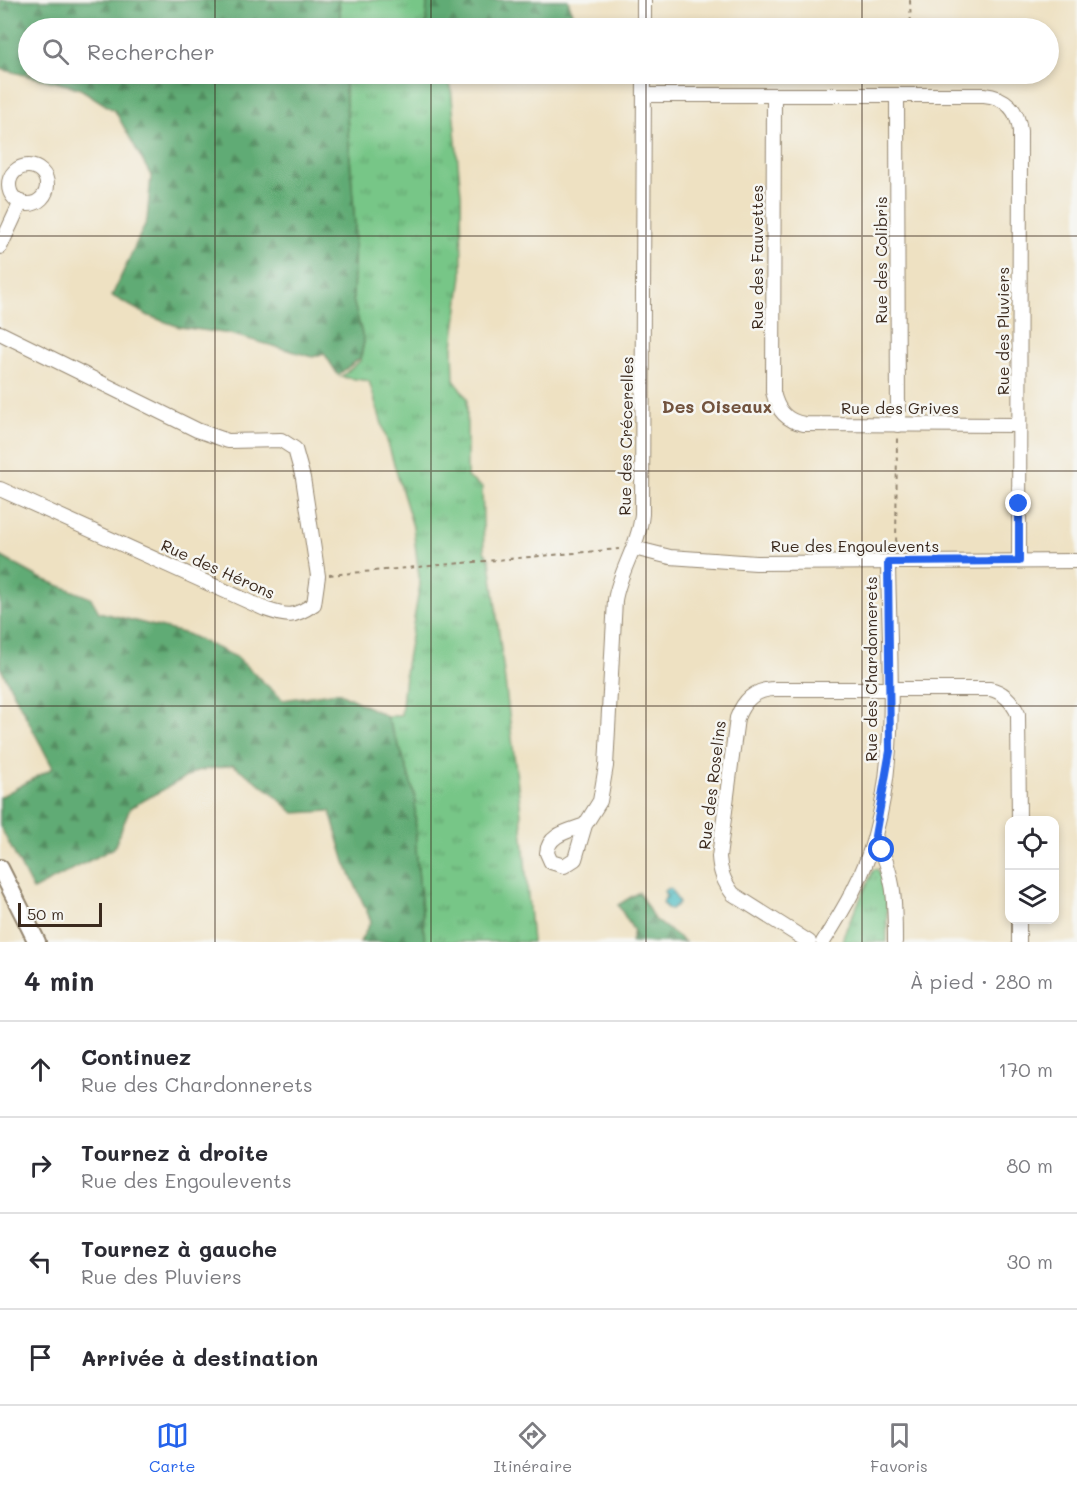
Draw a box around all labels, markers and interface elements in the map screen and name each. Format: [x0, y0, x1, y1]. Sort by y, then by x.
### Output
search box [18, 18, 1059, 84]
icon: search [39, 35, 72, 68]
text: Rechercher [87, 37, 215, 66]
street label: Rue des Fauvettes [746, 185, 767, 329]
street label: Rue des Colibris [870, 196, 891, 324]
street label: Rue des Pluviers [992, 267, 1013, 395]
street label: Rue des Crécerelles [614, 356, 637, 516]
district label: Des Oiseaux [662, 394, 772, 418]
street label: Rue des Grives [841, 397, 959, 418]
route end [1005, 490, 1031, 516]
street label: Rue des Hérons [158, 534, 278, 603]
street label: Rue des Engoulevents [771, 535, 939, 556]
street label: Rue des Chardonnerets [860, 576, 881, 762]
street label: Rue des Roselins [693, 719, 730, 851]
map controls [1005, 816, 1059, 924]
button: locate [1005, 816, 1059, 870]
route start [868, 836, 894, 862]
button: layers [1005, 870, 1059, 924]
scale bar [18, 900, 102, 928]
text: 50 m [27, 903, 64, 924]
text: 4 min [24, 964, 94, 998]
text: À pied · 280 m [910, 968, 1053, 994]
text: Continuez [81, 1042, 191, 1071]
icon: ahead [24, 1053, 57, 1086]
text: 170 m [998, 1056, 1053, 1082]
text: Rue des Chardonnerets [81, 1071, 313, 1097]
text: Tournez à droite [81, 1138, 268, 1167]
icon: right [24, 1149, 57, 1182]
text: 80 m [1006, 1152, 1053, 1178]
text: Rue des Engoulevents [81, 1167, 292, 1193]
text: Tournez à gauche [81, 1234, 277, 1263]
icon: left [24, 1245, 57, 1278]
text: 30 m [1007, 1248, 1053, 1274]
text: Rue des Pluviers [81, 1263, 242, 1289]
icon: arrive [24, 1341, 57, 1374]
text: Arrivée à destination [81, 1343, 318, 1372]
tab: Carte [149, 1419, 195, 1476]
tab: Itinéraire [494, 1419, 572, 1476]
tab: Favoris [870, 1419, 928, 1476]

